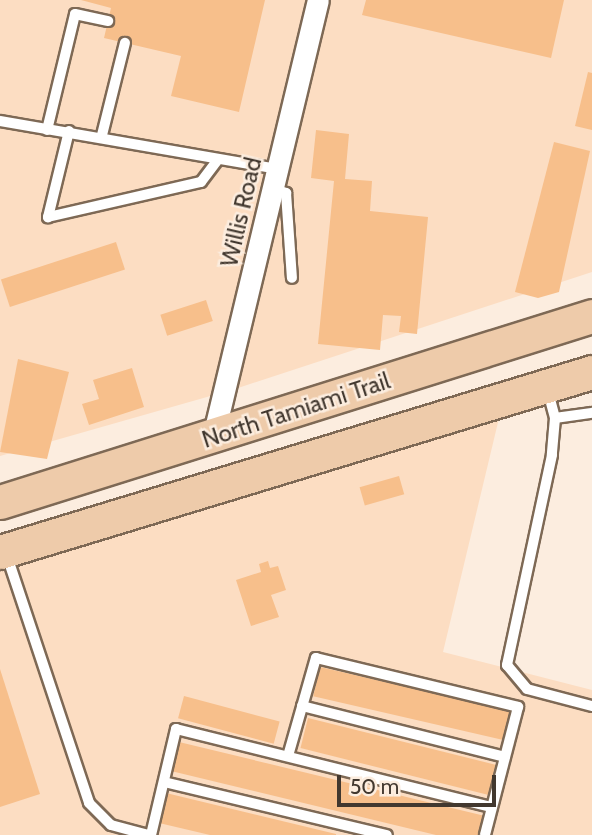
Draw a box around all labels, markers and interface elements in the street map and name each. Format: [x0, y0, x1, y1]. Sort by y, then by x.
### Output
street label: Willis Road [214, 154, 268, 270]
street label: North Tamiami Trail [198, 366, 394, 454]
scale bar [340, 762, 499, 806]
text: 50 m [350, 774, 399, 799]

